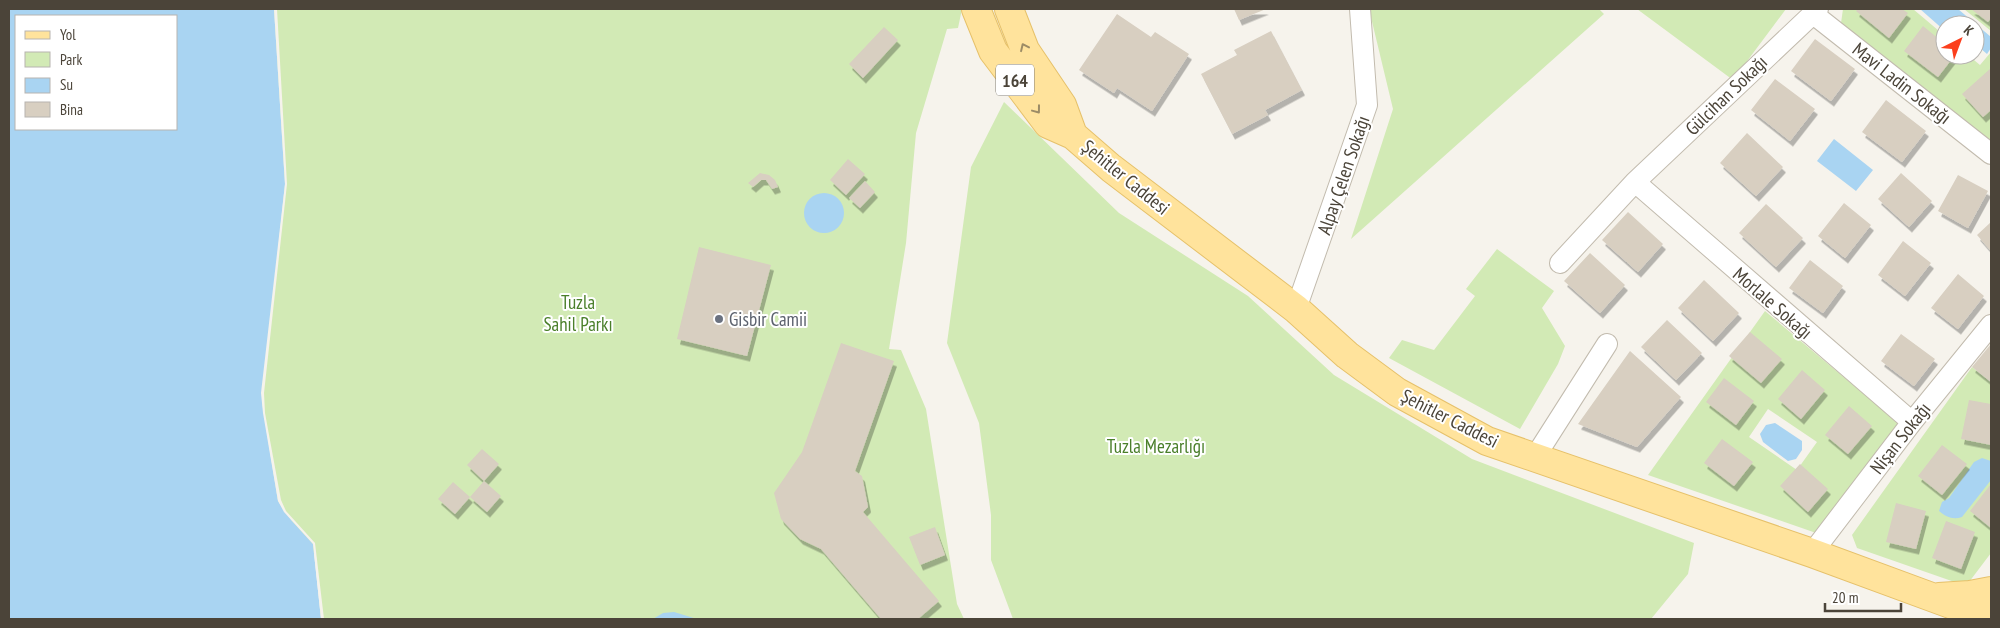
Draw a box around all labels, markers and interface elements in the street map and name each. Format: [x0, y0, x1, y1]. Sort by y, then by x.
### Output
legend [15, 15, 178, 130]
north arrow [1935, 15, 1985, 65]
text: K [1960, 21, 1978, 40]
text: Yol [60, 25, 76, 44]
street label: Mavi Ladin Sokağı [1848, 37, 1956, 129]
one-way arrow [1020, 43, 1031, 52]
text: Park [60, 50, 82, 69]
street label: Gülcihan Sokağı [1680, 50, 1772, 140]
road number: 164 [996, 64, 1034, 96]
text: Su [60, 75, 73, 94]
text: Bina [60, 100, 83, 119]
one-way arrow [1031, 104, 1040, 114]
street label: Alpay Çelen Sokağı [1311, 112, 1375, 238]
street label: Şehitler Caddesi [1077, 134, 1175, 220]
street label: Morlale Sokağı [1728, 262, 1818, 344]
park label: Tuzla Sahil Parkı [543, 290, 613, 336]
place label: Gisbir Camii [729, 307, 807, 331]
marker: Gisbir Camii [713, 313, 725, 325]
street label: Şehitler Caddesi [1397, 383, 1503, 453]
street label: Nişan Sokağı [1865, 397, 1935, 479]
park label: Tuzla Mezarlığı [1107, 434, 1205, 458]
scale bar [1825, 580, 1901, 612]
text: 20 m [1832, 588, 1858, 607]

